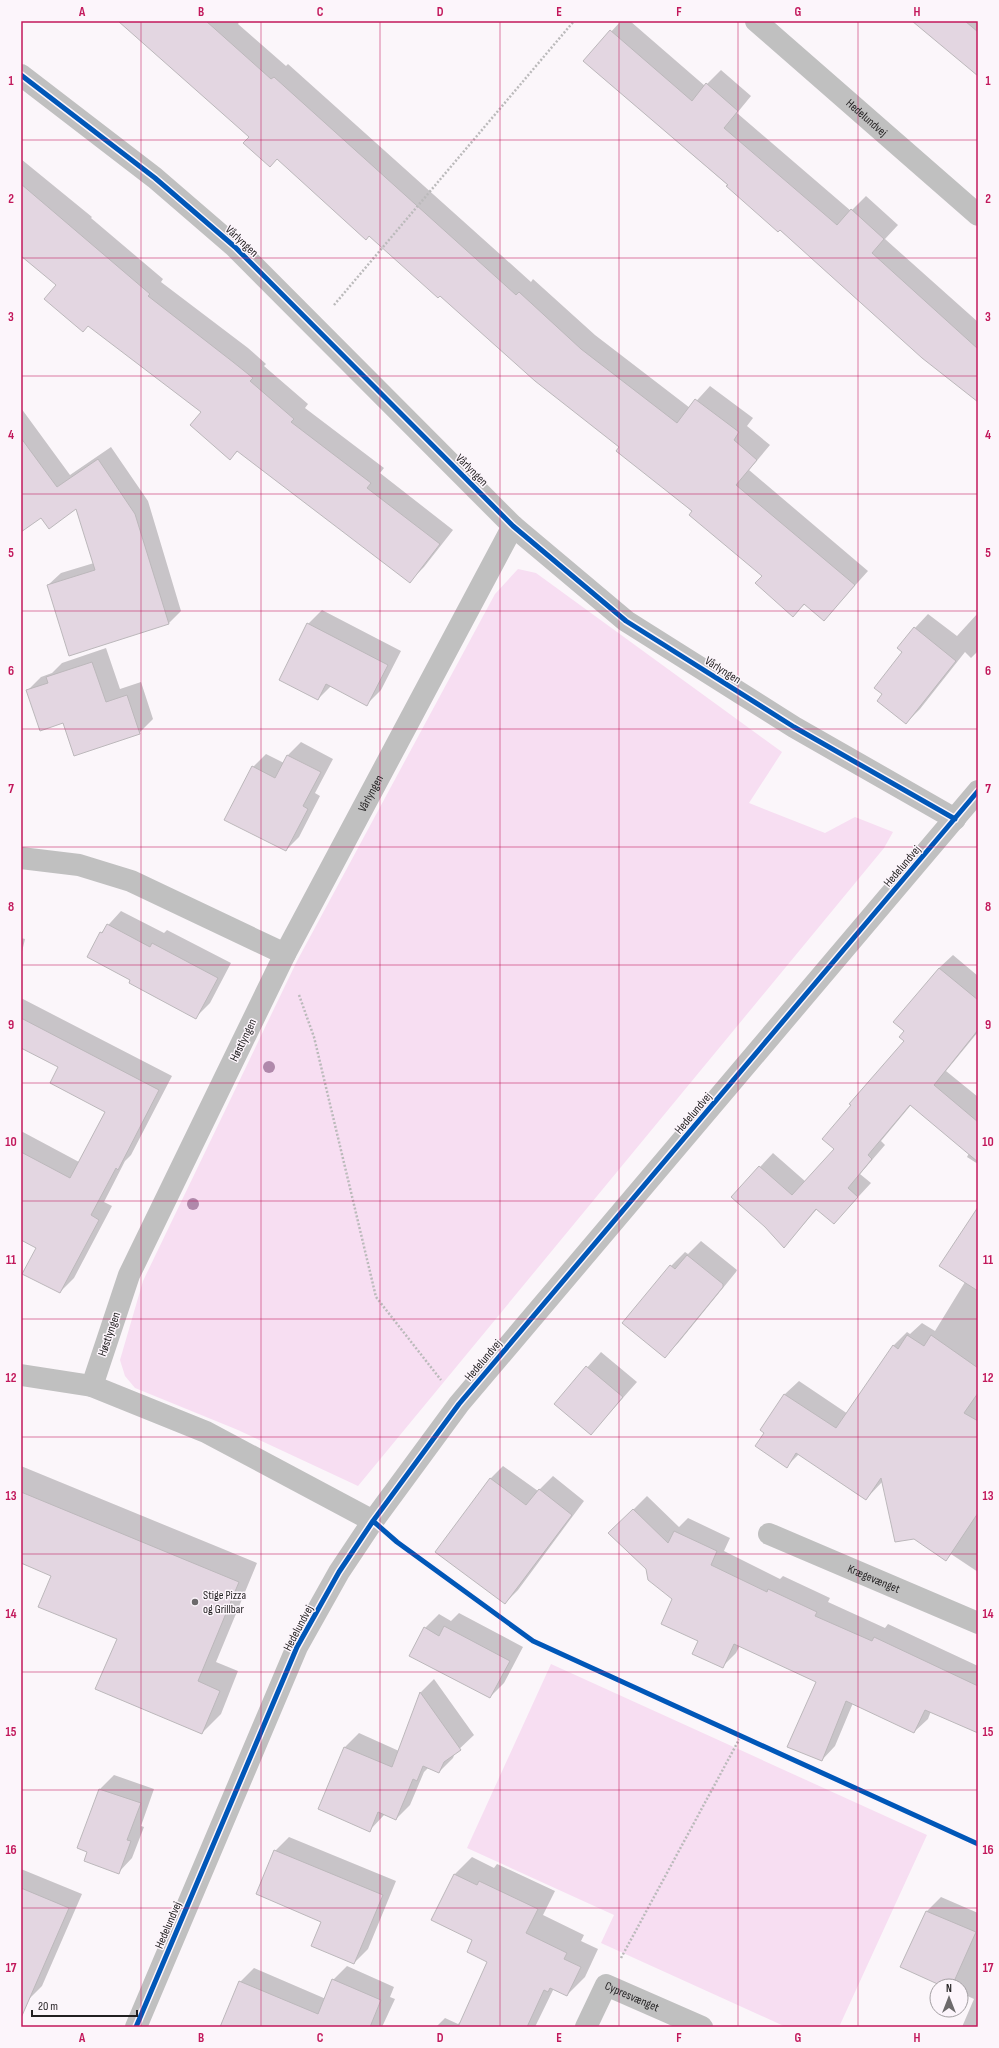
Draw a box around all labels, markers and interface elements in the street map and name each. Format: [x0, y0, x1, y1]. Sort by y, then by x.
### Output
text: A [78, 4, 86, 20]
text: B [198, 4, 204, 20]
text: C [317, 4, 324, 20]
text: D [437, 4, 444, 20]
text: E [556, 4, 562, 20]
text: F [676, 4, 682, 20]
text: G [795, 4, 802, 20]
text: H [914, 4, 921, 20]
text: 1 [8, 73, 14, 89]
text: 1 [985, 73, 991, 89]
street label: Hedelundvej [843, 96, 890, 140]
text: 2 [8, 191, 14, 207]
text: 2 [985, 191, 991, 207]
street label: Vårlyngen [222, 222, 261, 260]
text: 3 [8, 309, 14, 325]
text: 3 [985, 309, 991, 325]
text: 4 [8, 427, 14, 443]
text: 4 [985, 427, 991, 443]
street label: Vårlyngen [452, 451, 491, 490]
text: 5 [8, 545, 14, 561]
text: 5 [985, 545, 991, 561]
street label: Vårlyngen [702, 654, 744, 687]
text: 6 [8, 663, 14, 679]
text: 6 [985, 663, 991, 679]
street label: Vårlyngen [355, 772, 387, 815]
text: 7 [8, 781, 14, 797]
text: 7 [985, 781, 991, 797]
street label: Hedelundvej [881, 842, 924, 890]
text: 8 [8, 899, 14, 915]
text: 8 [985, 899, 991, 915]
street label: Høstlyngen [227, 1016, 260, 1064]
text: 9 [8, 1017, 14, 1033]
text: 9 [985, 1017, 991, 1033]
street label: Hedelundvej [672, 1089, 715, 1137]
text: 10 [5, 1134, 17, 1150]
text: 10 [982, 1134, 994, 1150]
text: 11 [6, 1252, 16, 1268]
text: 11 [983, 1252, 993, 1268]
street label: Høstlyngen [95, 1310, 124, 1358]
street label: Hedelundvej [462, 1336, 505, 1384]
text: 12 [6, 1370, 17, 1386]
text: 12 [983, 1370, 994, 1386]
text: 13 [6, 1488, 17, 1504]
text: 13 [983, 1488, 994, 1504]
street label: Krægevænget [845, 1561, 902, 1597]
place label: Stige Pizza og Grillbar [203, 1588, 246, 1617]
marker: Stige Pizza og Grillbar [190, 1597, 200, 1607]
street label: Hedelundvej [280, 1603, 317, 1654]
text: 14 [5, 1606, 17, 1622]
text: 14 [982, 1606, 994, 1622]
text: 15 [6, 1724, 17, 1740]
text: 15 [983, 1724, 994, 1740]
text: 16 [5, 1842, 17, 1858]
text: 16 [982, 1842, 994, 1858]
street label: Hedelundvej [152, 1899, 185, 1951]
text: 17 [6, 1960, 17, 1976]
text: 17 [983, 1960, 994, 1976]
street label: Cypresvænget [602, 1978, 662, 2015]
north arrow [929, 1978, 969, 2018]
text: N [946, 1982, 952, 1995]
scale bar [32, 1992, 137, 2018]
text: 20 m [38, 1999, 58, 2014]
text: A [78, 2030, 86, 2046]
text: B [198, 2030, 204, 2046]
text: C [317, 2030, 324, 2046]
text: D [437, 2030, 444, 2046]
text: E [556, 2030, 562, 2046]
text: F [676, 2030, 682, 2046]
text: G [795, 2030, 802, 2046]
text: H [914, 2030, 921, 2046]

